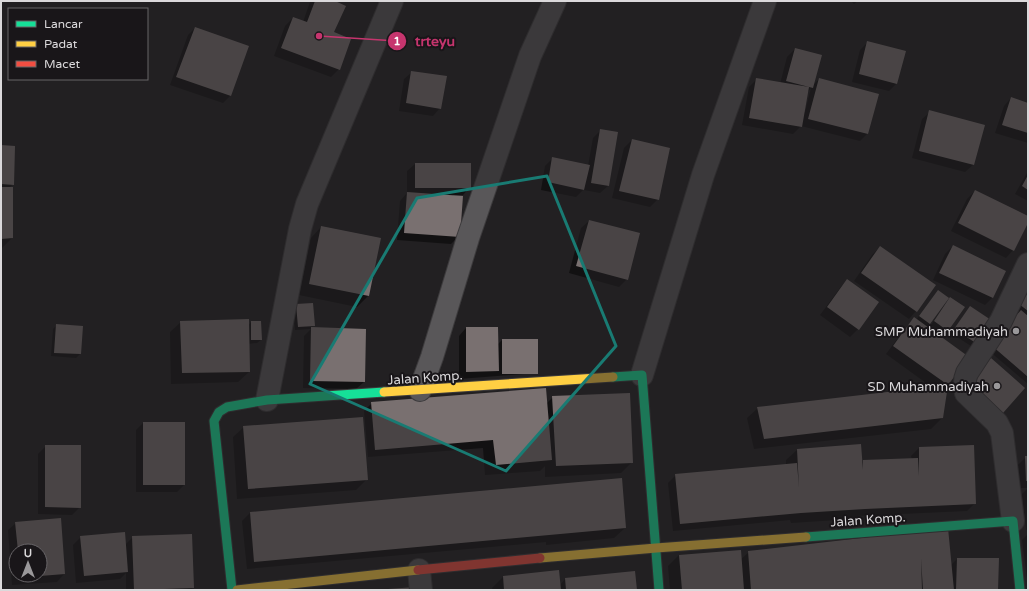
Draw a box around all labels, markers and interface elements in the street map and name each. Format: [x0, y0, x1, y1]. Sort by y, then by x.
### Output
legend [8, 8, 148, 80]
text: Lancar [44, 17, 83, 31]
callout: trteyu [387, 28, 463, 54]
text: trteyu [414, 33, 455, 50]
text: 1 [393, 34, 401, 48]
text: Padat [44, 37, 78, 51]
text: Macet [44, 57, 80, 71]
place label: SMP Muhammadiyah [875, 324, 1008, 340]
marker: SMP Muhammadiyah [1011, 326, 1021, 336]
street label: Jalan Komp. [387, 367, 463, 389]
place label: SD Muhammadiyah [868, 379, 989, 395]
marker: SD Muhammadiyah [992, 381, 1002, 391]
street label: Jalan Komp. [830, 509, 906, 531]
north arrow [8, 543, 48, 583]
text: U [24, 547, 32, 560]

